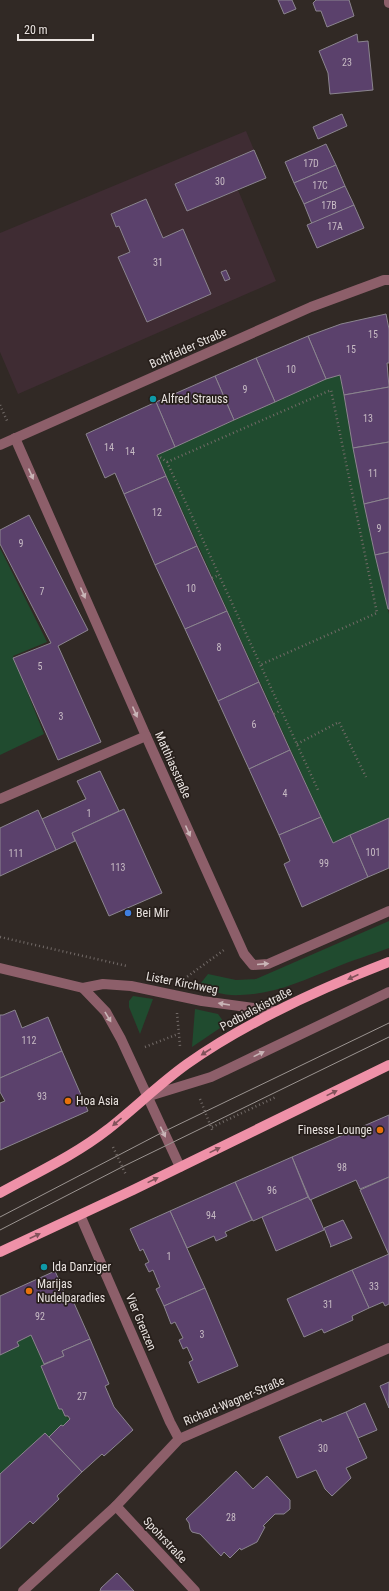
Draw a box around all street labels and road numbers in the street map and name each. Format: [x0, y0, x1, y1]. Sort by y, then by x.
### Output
street label: Bothfelder Straße [147, 325, 229, 371]
street label: Matthiasstraße [152, 729, 194, 801]
street label: Lister Kirchweg [145, 969, 219, 997]
street label: Podbielskistraße [218, 984, 295, 1034]
street label: Vier Grenzen [123, 1292, 159, 1353]
street label: Richard-Wagner-Straße [181, 1373, 287, 1429]
street label: Spohrstraße [140, 1514, 190, 1566]

